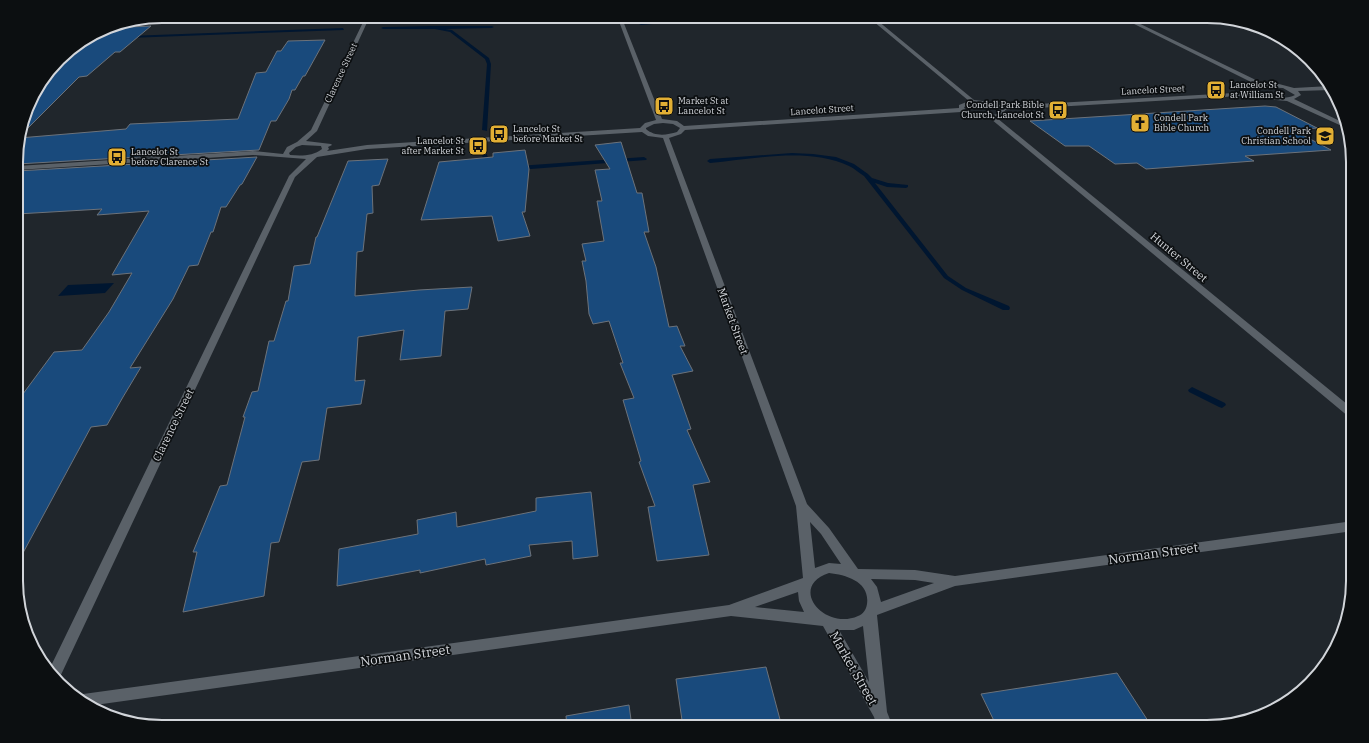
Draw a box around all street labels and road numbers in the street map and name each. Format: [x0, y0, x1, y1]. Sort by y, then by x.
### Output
street label: Clarence Street [322, 41, 359, 104]
street label: Lancelot Street [1121, 82, 1185, 97]
street label: Lancelot Street [790, 102, 854, 117]
street label: Hunter Street [1147, 229, 1211, 285]
street label: Market Street [714, 286, 752, 356]
street label: Clarence Street [149, 386, 197, 464]
street label: Norman Street [1107, 539, 1199, 568]
street label: Market Street [826, 628, 882, 709]
street label: Norman Street [359, 641, 451, 670]

